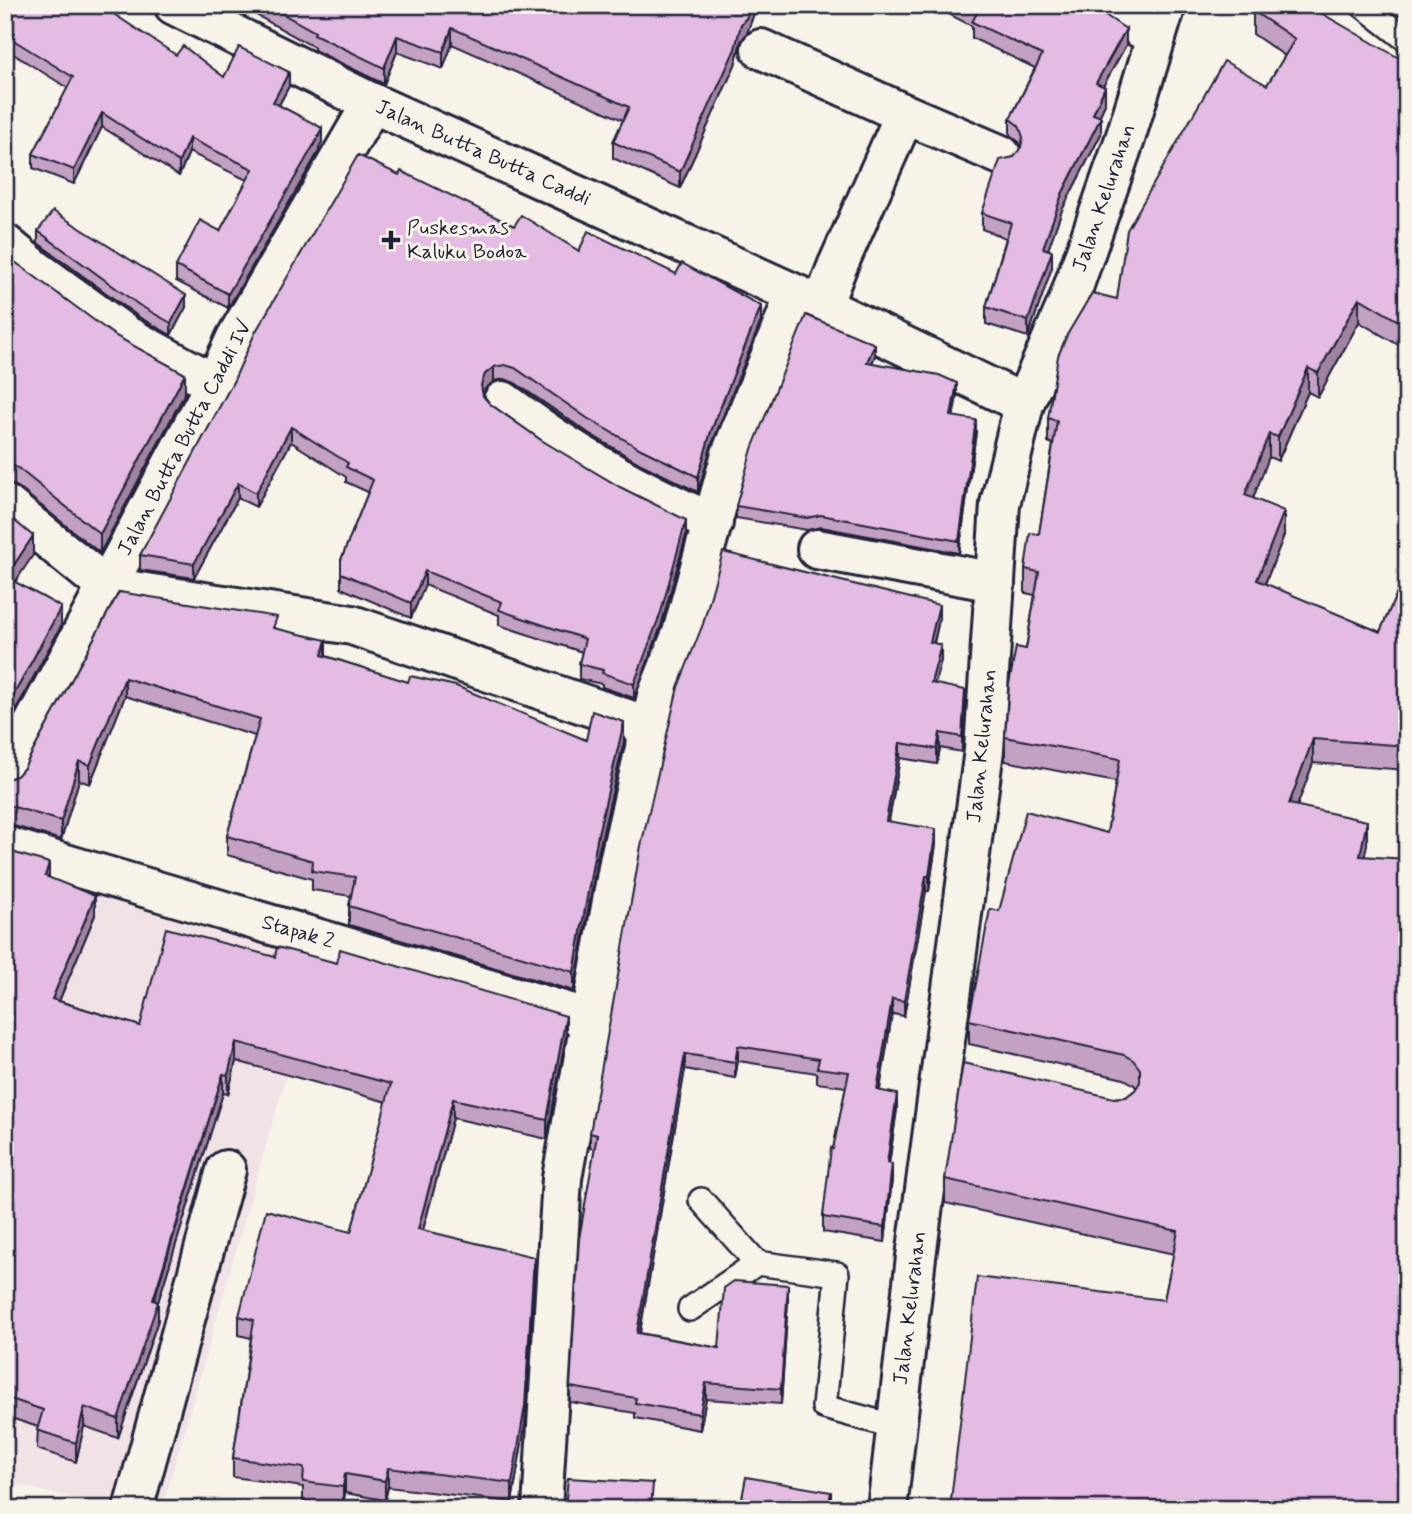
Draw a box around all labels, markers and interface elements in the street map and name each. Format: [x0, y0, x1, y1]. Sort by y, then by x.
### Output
street label: Jalan Butta Butta Caddi [371, 93, 595, 213]
street label: Jalan Kelurahan [1066, 120, 1142, 276]
place label: Puskesmas Kaluku Bodoa [407, 214, 527, 266]
marker: Puskesmas Kaluku Bodoa [381, 230, 401, 250]
street label: Jalan Butta Butta Caddi IV [111, 315, 259, 561]
street label: Jalan Kelurahan [960, 668, 1004, 824]
street label: Stapak 2 [258, 908, 338, 956]
street label: Jalan Kelurahan [887, 1230, 933, 1386]

